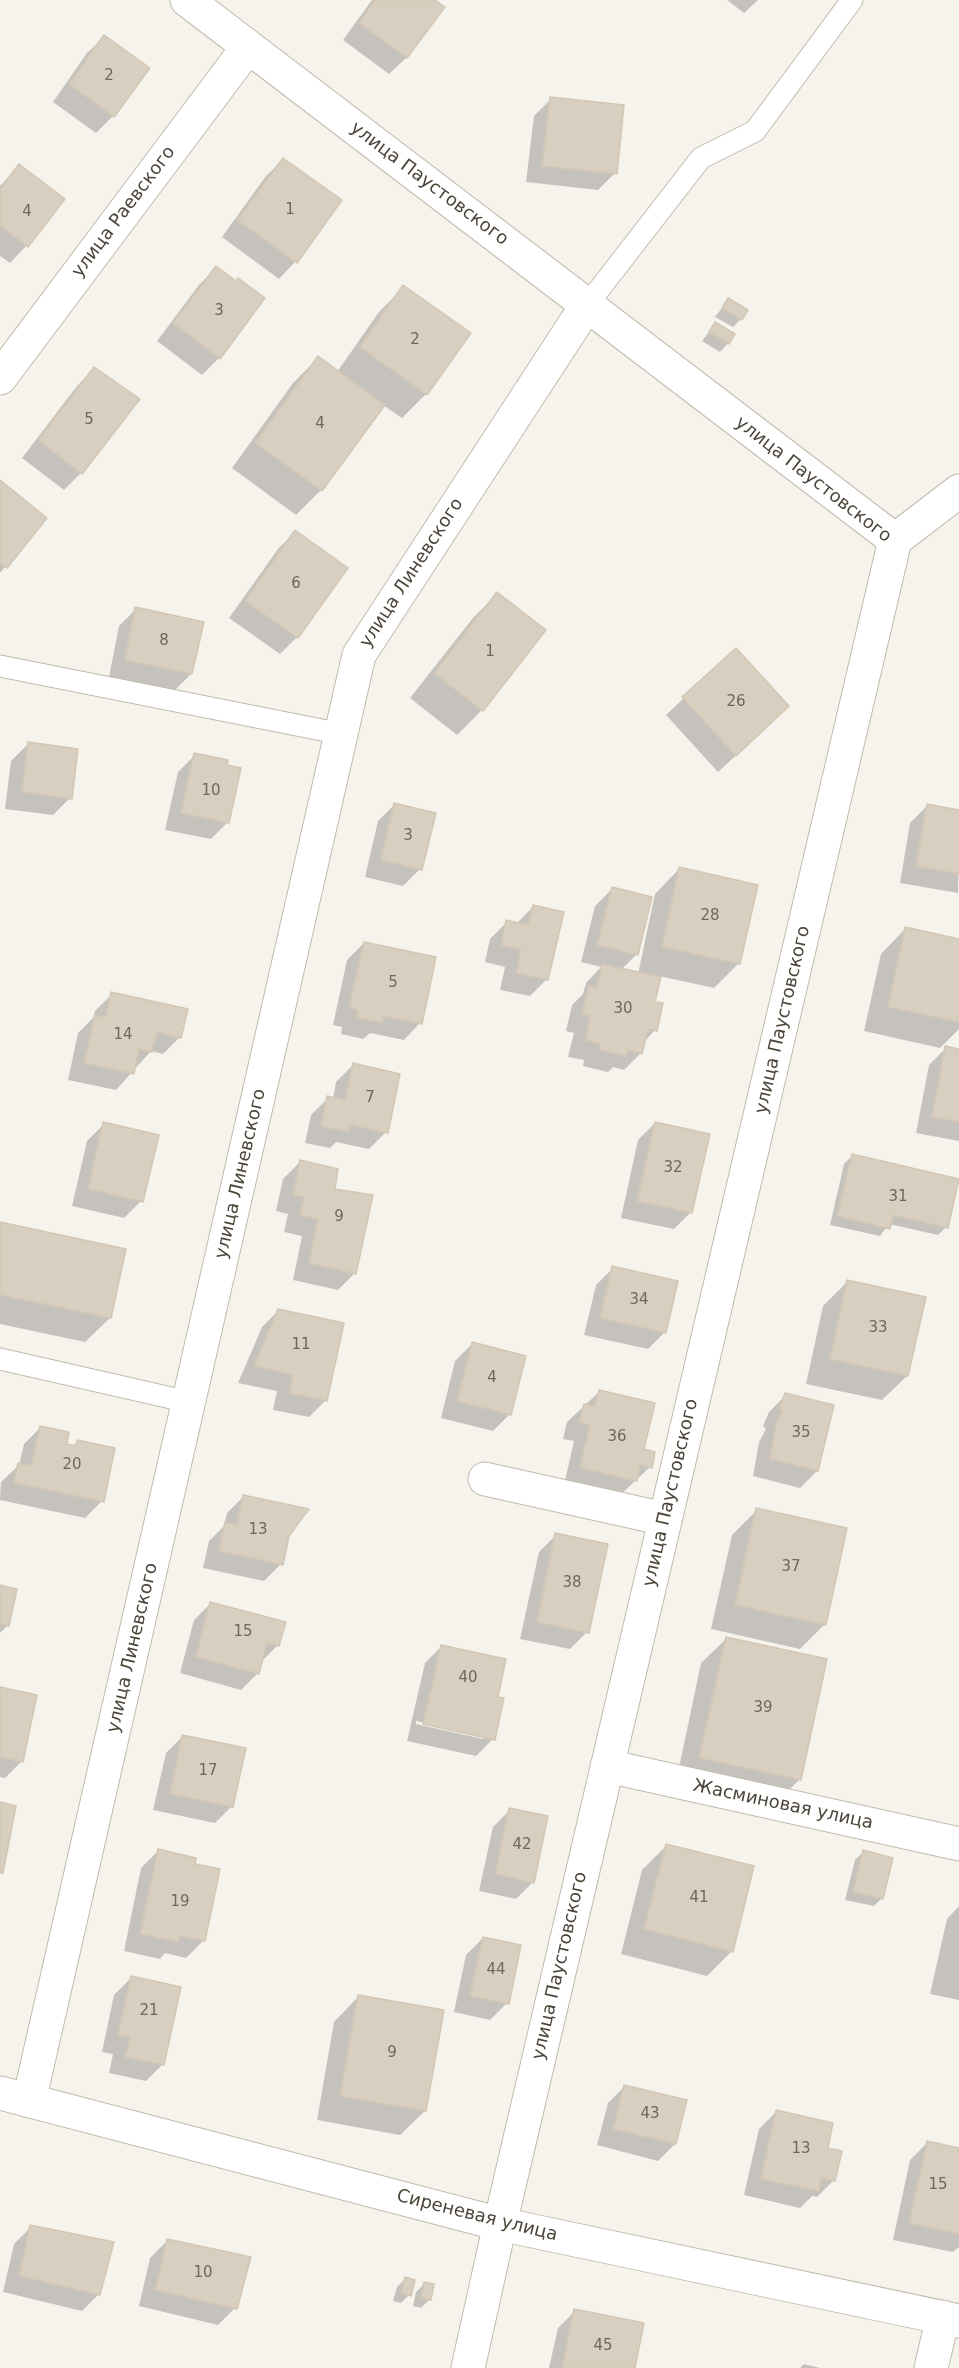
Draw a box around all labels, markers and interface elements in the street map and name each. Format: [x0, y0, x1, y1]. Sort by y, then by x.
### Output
house number: 2 [104, 67, 114, 85]
street label: улица Паустовского [346, 118, 512, 250]
street label: улица Раевского [68, 142, 180, 282]
house number: 1 [285, 201, 295, 219]
house number: 4 [22, 203, 32, 221]
house number: 3 [214, 302, 224, 320]
house number: 2 [410, 331, 420, 349]
house number: 5 [84, 411, 94, 429]
street label: улица Паустовского [731, 412, 895, 548]
house number: 4 [315, 415, 325, 433]
street label: улица Линевского [356, 494, 468, 652]
house number: 6 [291, 575, 301, 593]
house number: 8 [159, 632, 169, 650]
house number: 1 [485, 643, 495, 661]
house number: 26 [726, 693, 746, 711]
house number: 10 [201, 782, 221, 800]
house number: 3 [403, 827, 413, 845]
house number: 28 [700, 907, 720, 925]
street label: улица Паустовского [751, 924, 815, 1116]
house number: 5 [388, 974, 398, 992]
house number: 30 [613, 1000, 633, 1018]
house number: 14 [113, 1026, 133, 1044]
street label: улица Линевского [211, 1087, 271, 1261]
house number: 7 [365, 1089, 375, 1107]
house number: 32 [663, 1159, 683, 1177]
house number: 31 [888, 1188, 908, 1206]
house number: 9 [334, 1208, 344, 1226]
house number: 34 [629, 1291, 649, 1309]
house number: 33 [868, 1319, 888, 1337]
house number: 11 [291, 1336, 311, 1354]
house number: 4 [487, 1369, 497, 1387]
street label: улица Паустовского [639, 1397, 703, 1589]
house number: 35 [791, 1424, 811, 1442]
house number: 36 [607, 1428, 627, 1446]
house number: 20 [62, 1456, 82, 1474]
house number: 13 [248, 1521, 268, 1539]
house number: 37 [781, 1558, 801, 1576]
street label: улица Линевского [103, 1561, 163, 1735]
house number: 38 [562, 1574, 582, 1592]
house number: 15 [233, 1623, 253, 1641]
house number: 40 [458, 1669, 478, 1687]
house number: 39 [753, 1699, 773, 1717]
house number: 17 [198, 1762, 218, 1780]
street label: Жасминовая улица [691, 1775, 875, 1835]
house number: 42 [512, 1836, 532, 1854]
street label: улица Паустовского [528, 1870, 592, 2062]
house number: 41 [689, 1889, 709, 1907]
house number: 19 [170, 1893, 190, 1911]
house number: 44 [486, 1961, 506, 1979]
house number: 21 [139, 2002, 159, 2020]
house number: 9 [387, 2044, 397, 2062]
house number: 43 [640, 2105, 660, 2123]
house number: 13 [791, 2140, 811, 2158]
house number: 15 [928, 2176, 948, 2194]
street label: Сиреневая улица [394, 2186, 560, 2246]
house number: 10 [193, 2264, 213, 2282]
house number: 45 [593, 2337, 613, 2355]

